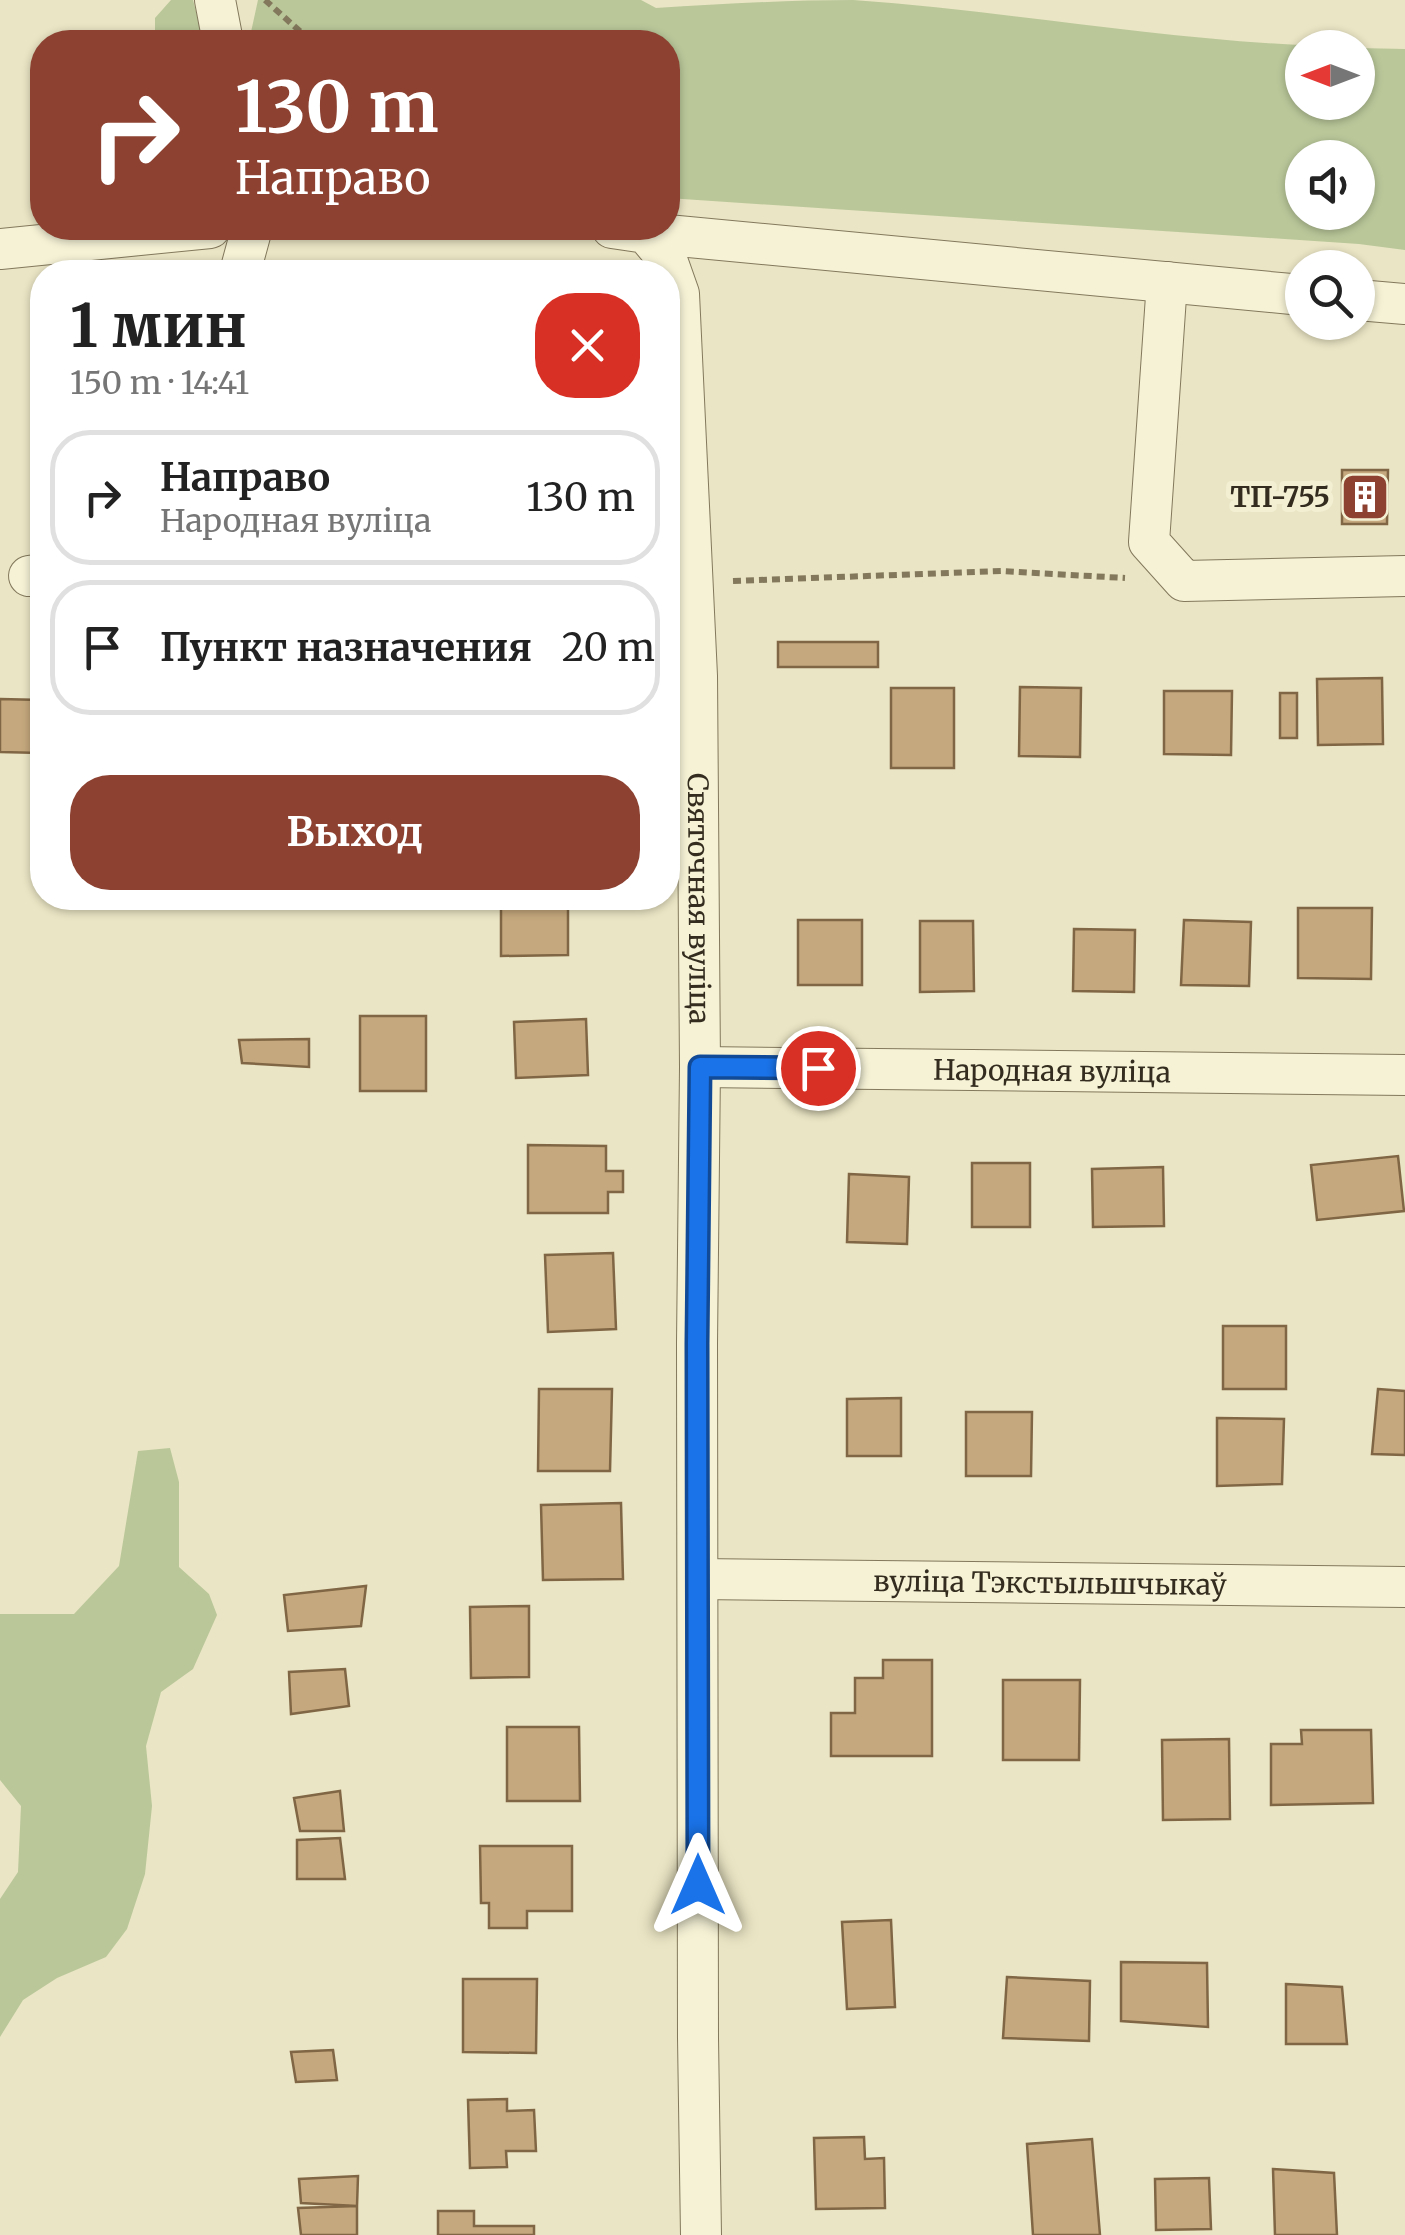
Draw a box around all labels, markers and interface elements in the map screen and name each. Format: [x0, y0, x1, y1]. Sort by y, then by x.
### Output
north arrow [1285, 30, 1375, 120]
map controls [1285, 30, 1375, 340]
text: 130 m [235, 63, 439, 151]
icon: right [70, 70, 200, 200]
button: sound [1285, 140, 1375, 230]
text: Направо [235, 150, 431, 206]
button: search [1285, 250, 1375, 340]
text: 1 мин [70, 288, 247, 363]
button: close [535, 293, 640, 398]
text: 150 m · 14:41 [70, 363, 249, 403]
text: Направо [160, 454, 330, 501]
icon: right [75, 470, 130, 525]
building icon: ТП-755 [1339, 471, 1391, 523]
text: 130 m [526, 474, 635, 521]
place label: ТП-755 [1230, 479, 1330, 515]
text: Народная вуліца [160, 501, 432, 541]
icon: arrive [75, 620, 130, 675]
text: Пункт назначения [160, 624, 532, 671]
text: 20 m [562, 624, 655, 671]
street label: Святочная вуліца [680, 773, 718, 1025]
button: Выход [70, 775, 640, 890]
pin [776, 1026, 861, 1111]
icon: arrive [791, 1041, 846, 1096]
street label: Народная вуліца [933, 1052, 1171, 1090]
street label: вуліца Тэкстыльшчыкаў [873, 1563, 1228, 1603]
position arrow [646, 1833, 750, 1937]

